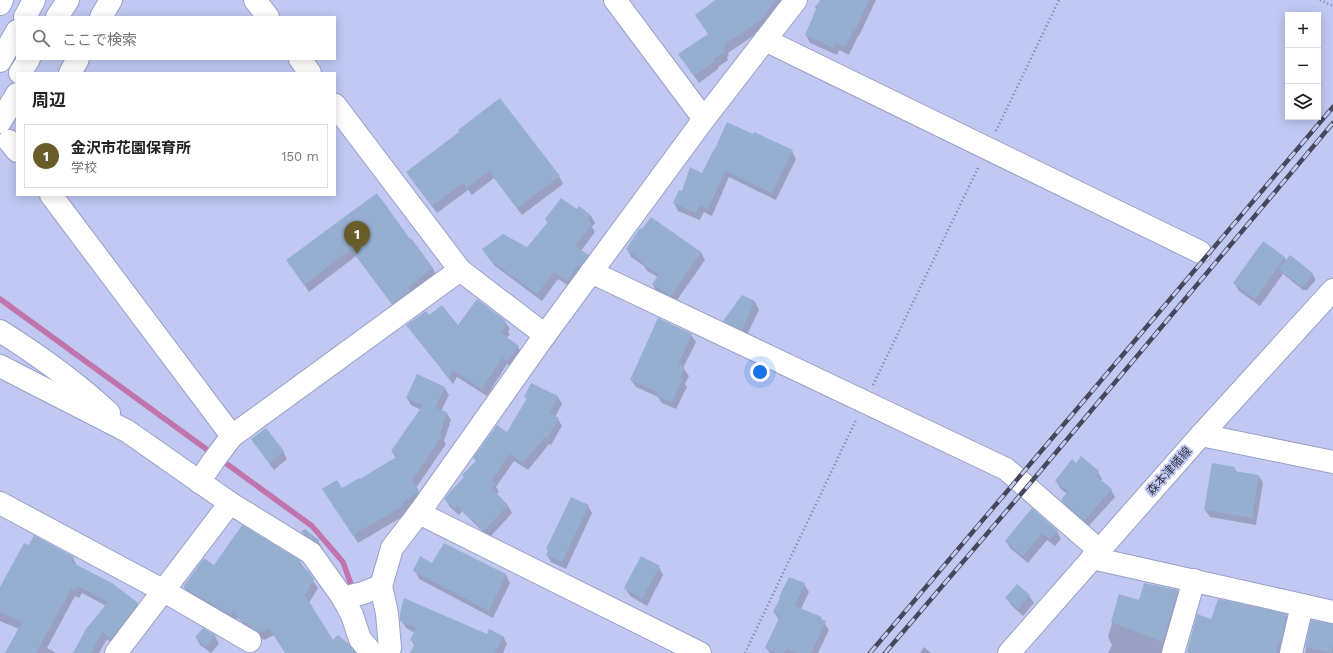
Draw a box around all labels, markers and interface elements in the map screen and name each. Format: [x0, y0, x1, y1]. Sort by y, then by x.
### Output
map controls [1285, 12, 1321, 120]
button: + [1285, 12, 1321, 48]
search box [16, 16, 336, 60]
icon: search [30, 27, 52, 49]
text: ここで検索 [62, 31, 137, 49]
button: − [1285, 48, 1321, 84]
button: layers [1285, 84, 1321, 120]
text: 周辺 [32, 90, 66, 110]
text: 金沢市花園保育所 [71, 139, 191, 157]
text: 1 [43, 149, 49, 164]
text: 150 m [281, 149, 319, 164]
text: 学校 [71, 160, 97, 175]
pin: 1 [344, 221, 370, 254]
your location [750, 362, 770, 382]
street label: 森本津幡線 [1144, 444, 1194, 498]

